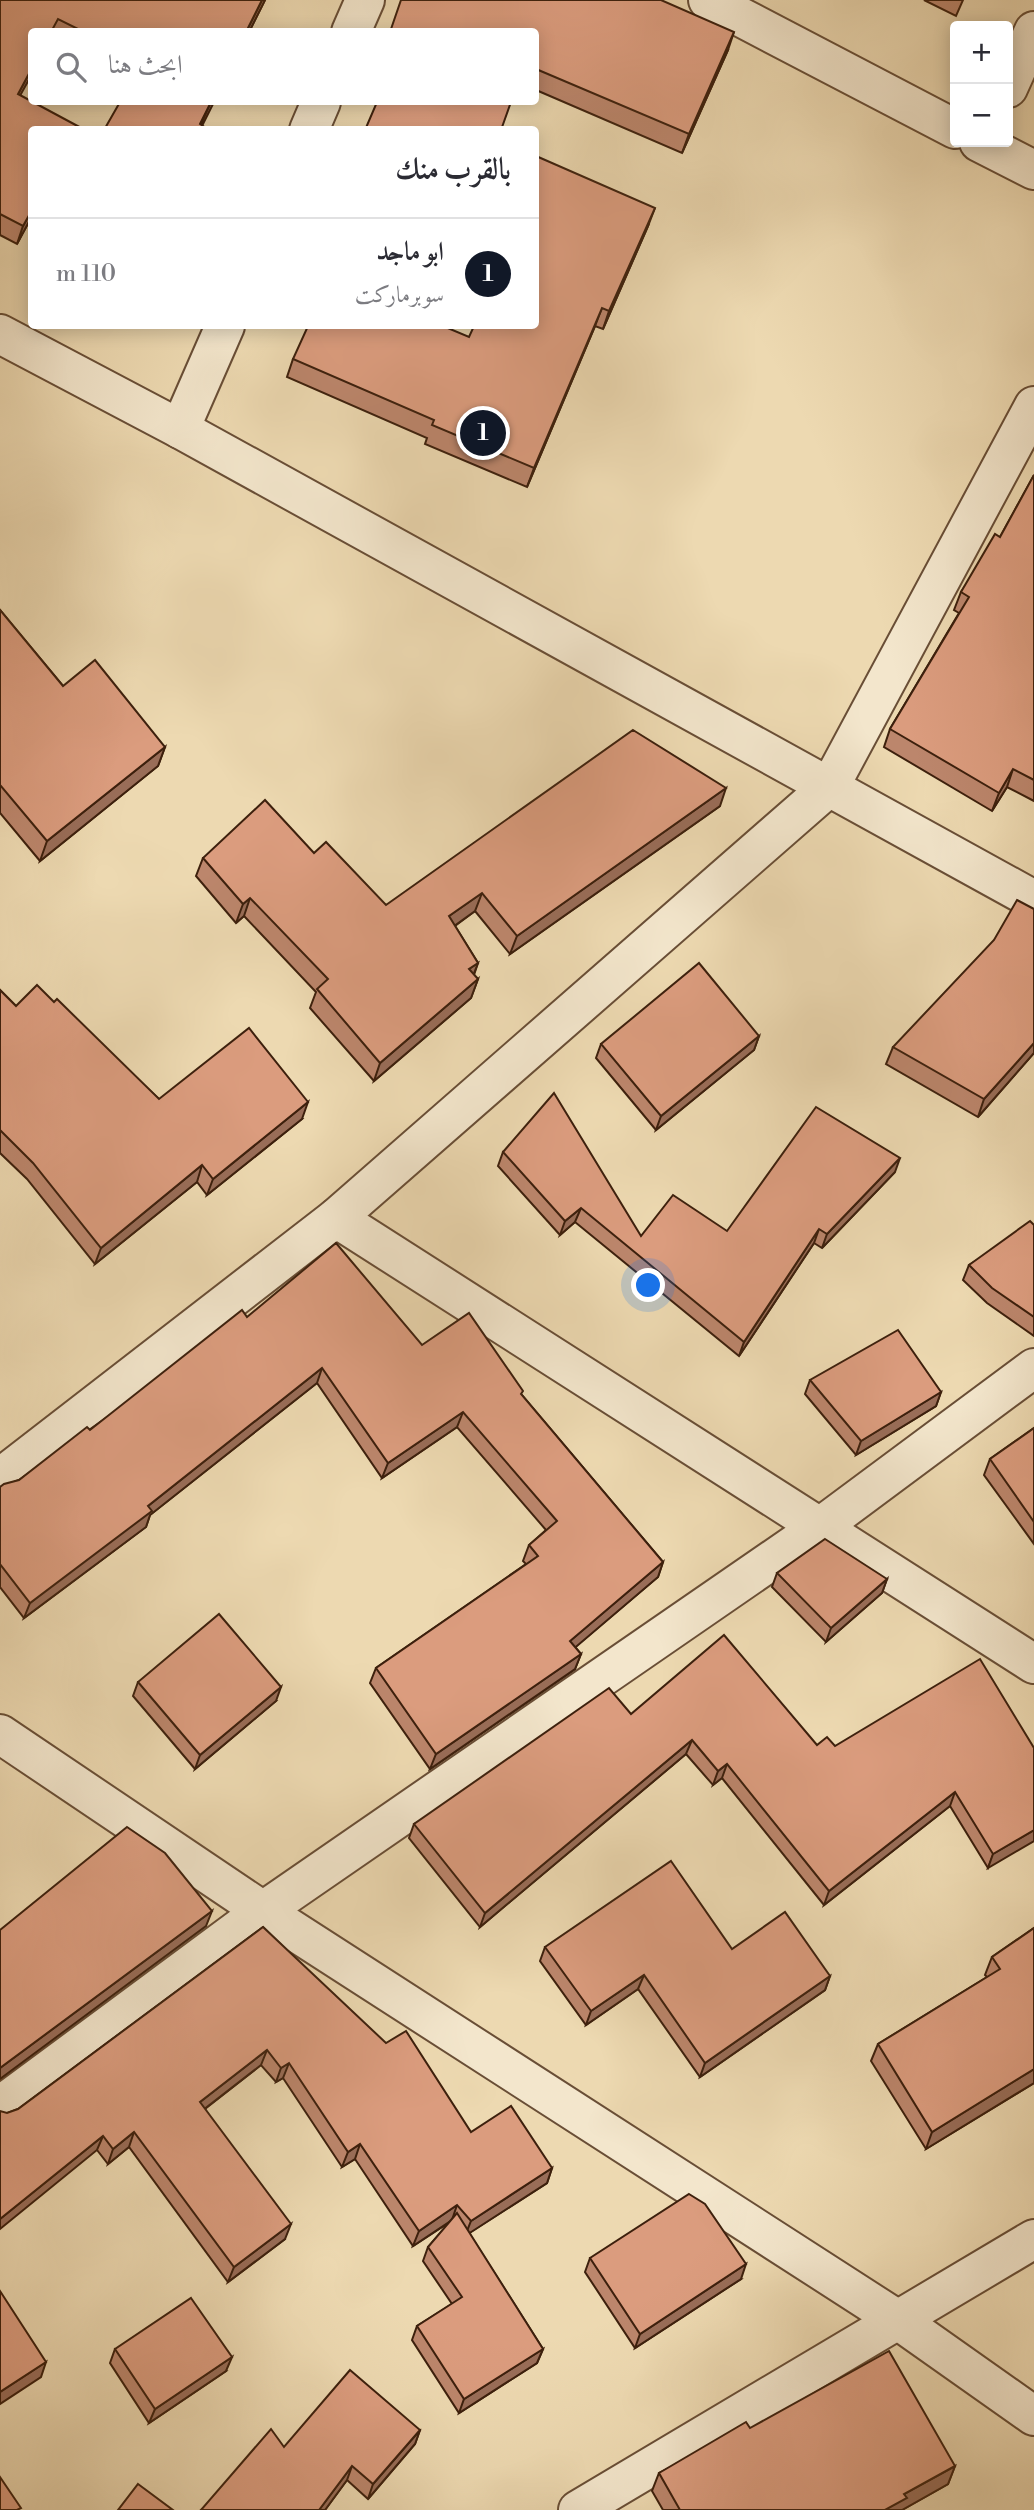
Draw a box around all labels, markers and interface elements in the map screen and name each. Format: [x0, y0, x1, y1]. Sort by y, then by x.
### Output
map controls [950, 21, 1013, 147]
button: + [950, 21, 1013, 84]
search box [28, 28, 539, 105]
icon: search [52, 48, 90, 86]
text: ابحث هنا [108, 49, 183, 81]
button: − [950, 84, 1013, 147]
text: بالقرب منك [395, 151, 511, 189]
text: ابو ماجد [376, 236, 444, 268]
text: 110 m [56, 260, 116, 288]
text: 1 [482, 260, 494, 288]
text: سوبرماركت [355, 281, 444, 309]
pin: 1 [460, 407, 506, 459]
your location [631, 1268, 665, 1302]

